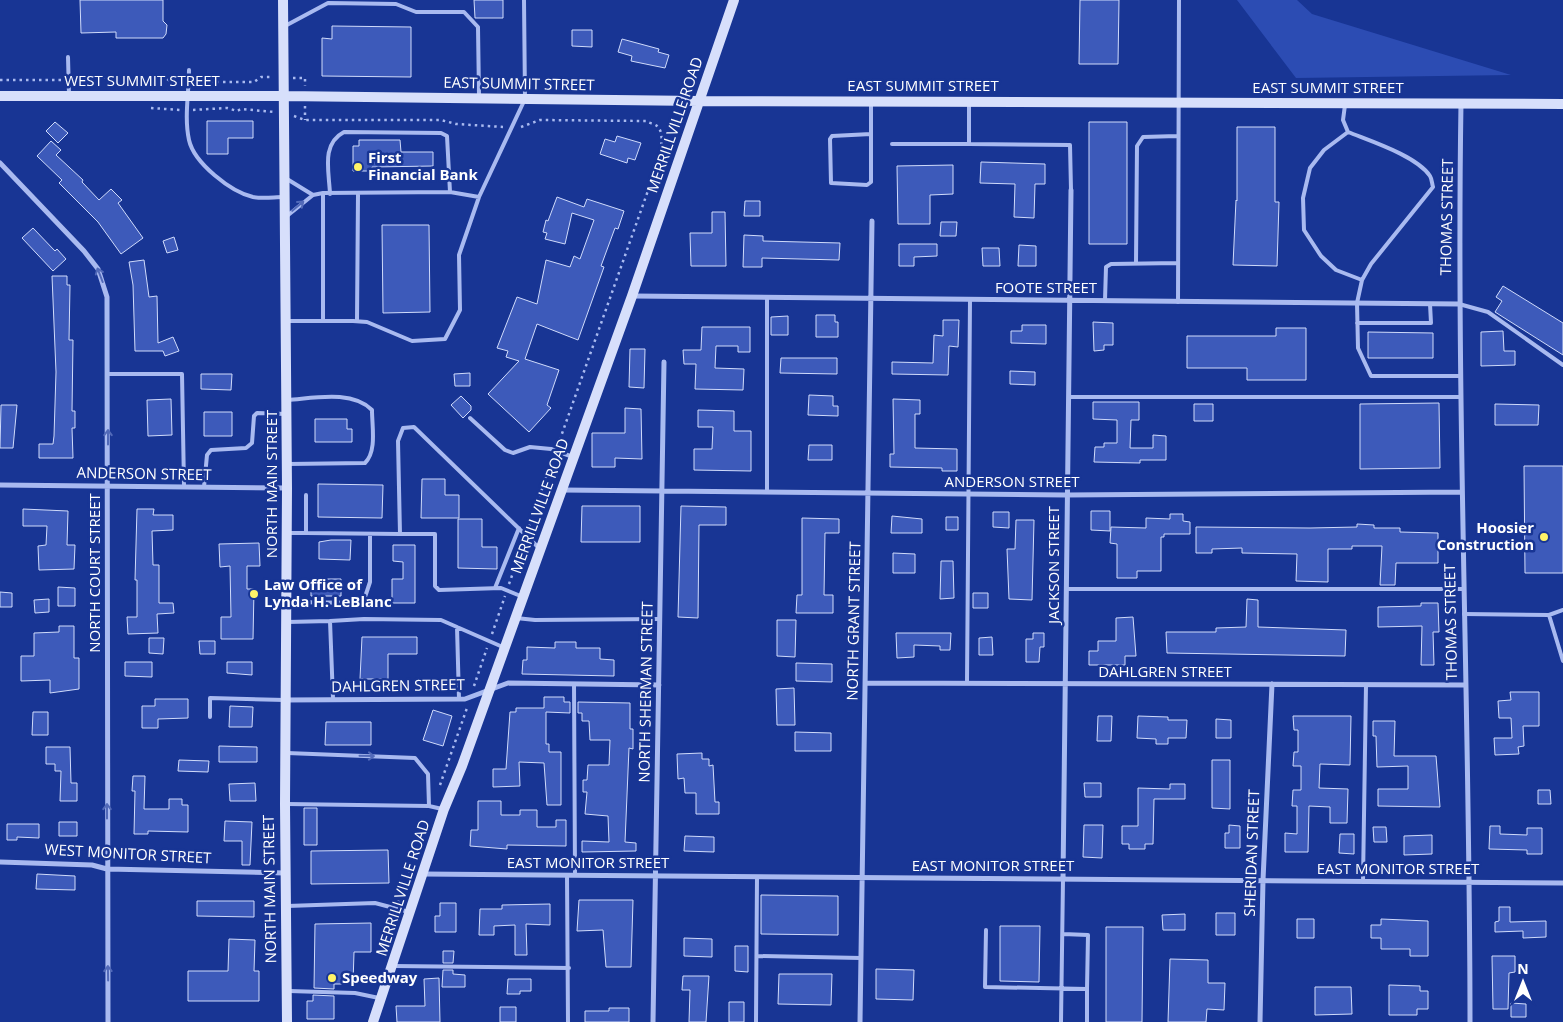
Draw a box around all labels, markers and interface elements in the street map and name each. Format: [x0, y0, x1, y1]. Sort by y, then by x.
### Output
street label: MERRILLVILLE ROAD [641, 54, 707, 195]
street label: WEST SUMMIT STREET [64, 70, 221, 90]
street label: EAST SUMMIT STREET [443, 72, 596, 94]
street label: EAST SUMMIT STREET [847, 75, 999, 95]
street label: EAST SUMMIT STREET [1252, 77, 1404, 97]
place label: First Financial Bank [368, 147, 478, 184]
street label: THOMAS STREET [1435, 158, 1457, 276]
marker: First Financial Bank [352, 161, 364, 173]
one-way arrow [291, 200, 304, 212]
one-way arrow [95, 268, 104, 284]
street label: FOOTE STREET [995, 277, 1098, 297]
street label: NORTH MAIN STREET [261, 409, 281, 558]
one-way arrow [103, 429, 113, 445]
street label: MERRILLVILLE ROAD [505, 435, 573, 576]
street label: ANDERSON STREET [76, 462, 212, 484]
street label: ANDERSON STREET [944, 471, 1080, 491]
street label: NORTH COURT STREET [84, 492, 104, 653]
street label: JACKSON STREET [1043, 505, 1063, 626]
place label: Hoosier Construction [1437, 517, 1534, 554]
marker: Hoosier Construction [1538, 531, 1550, 543]
street label: NORTH GRANT STREET [842, 540, 864, 701]
street label: THOMAS STREET [1439, 563, 1461, 681]
place label: Law Office of Lynda H. LeBlanc [264, 574, 392, 611]
marker: Law Office of Lynda H. LeBlanc [248, 588, 260, 600]
street label: NORTH SHERMAN STREET [633, 601, 657, 783]
street label: DAHLGREN STREET [1098, 661, 1233, 681]
street label: DAHLGREN STREET [331, 674, 466, 696]
one-way arrow [359, 752, 375, 761]
street label: SHERIDAN STREET [1239, 788, 1263, 917]
one-way arrow [102, 803, 112, 820]
street label: NORTH MAIN STREET [258, 814, 280, 963]
street label: MERRILLVILLE ROAD [371, 817, 434, 959]
street label: WEST MONITOR STREET [44, 839, 213, 867]
street label: EAST MONITOR STREET [507, 852, 670, 872]
street label: EAST MONITOR STREET [912, 855, 1075, 875]
street label: EAST MONITOR STREET [1317, 858, 1480, 878]
north arrow [1498, 957, 1548, 1007]
text: N [1517, 959, 1529, 978]
one-way arrow [103, 966, 113, 982]
place label: Speedway [342, 967, 418, 987]
marker: Speedway [326, 972, 338, 984]

